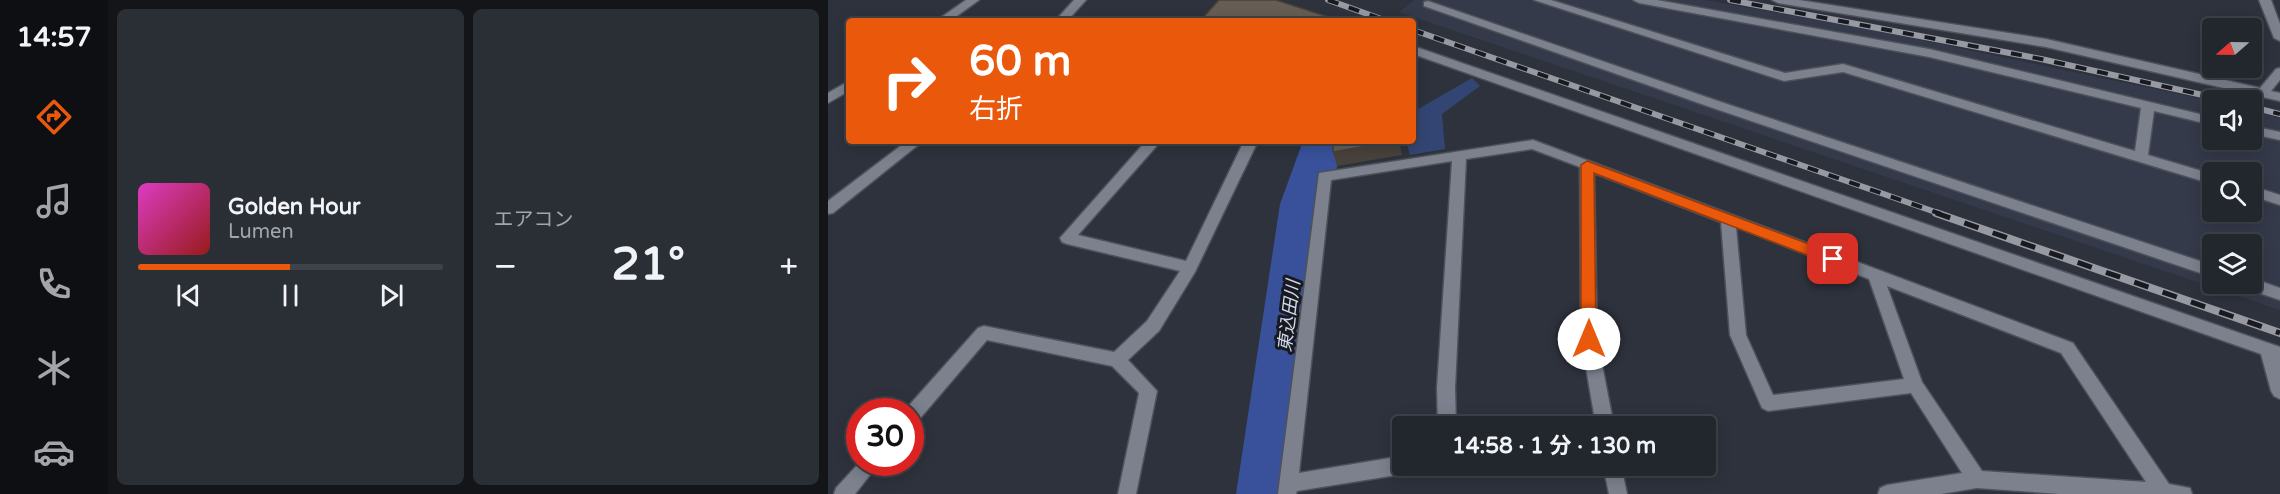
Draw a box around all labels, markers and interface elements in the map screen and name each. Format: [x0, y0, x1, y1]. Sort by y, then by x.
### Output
north arrow [2202, 18, 2262, 78]
map controls [2202, 18, 2262, 294]
text: 14:57 [17, 21, 91, 54]
text: 60 m [969, 36, 1071, 87]
icon: right [870, 42, 948, 120]
button: sound [2202, 90, 2262, 150]
text: 右折 [969, 93, 1023, 126]
icon: directions [33, 96, 75, 138]
button: search [2202, 162, 2262, 222]
icon: music [33, 180, 75, 222]
text: Golden Hour [228, 194, 360, 220]
text: エアコン [494, 208, 574, 232]
text: Lumen [228, 220, 294, 244]
pin [1807, 233, 1858, 284]
button: layers [2202, 234, 2262, 294]
text: 21° [611, 238, 685, 292]
icon: arrive [1816, 242, 1849, 275]
text: − [494, 247, 517, 286]
text: + [779, 247, 798, 286]
icon: phone [33, 263, 75, 305]
water label: 東込田川 [1274, 277, 1305, 353]
icon: previous [172, 279, 205, 312]
icon: pause [274, 279, 307, 312]
icon: next [375, 279, 408, 312]
position arrow [1557, 307, 1621, 371]
icon: climate [33, 347, 75, 389]
speed limit sign: 30 [846, 398, 924, 476]
icon: car [33, 431, 75, 473]
text: 14:58 · 1 分 · 130 m [1452, 433, 1656, 459]

